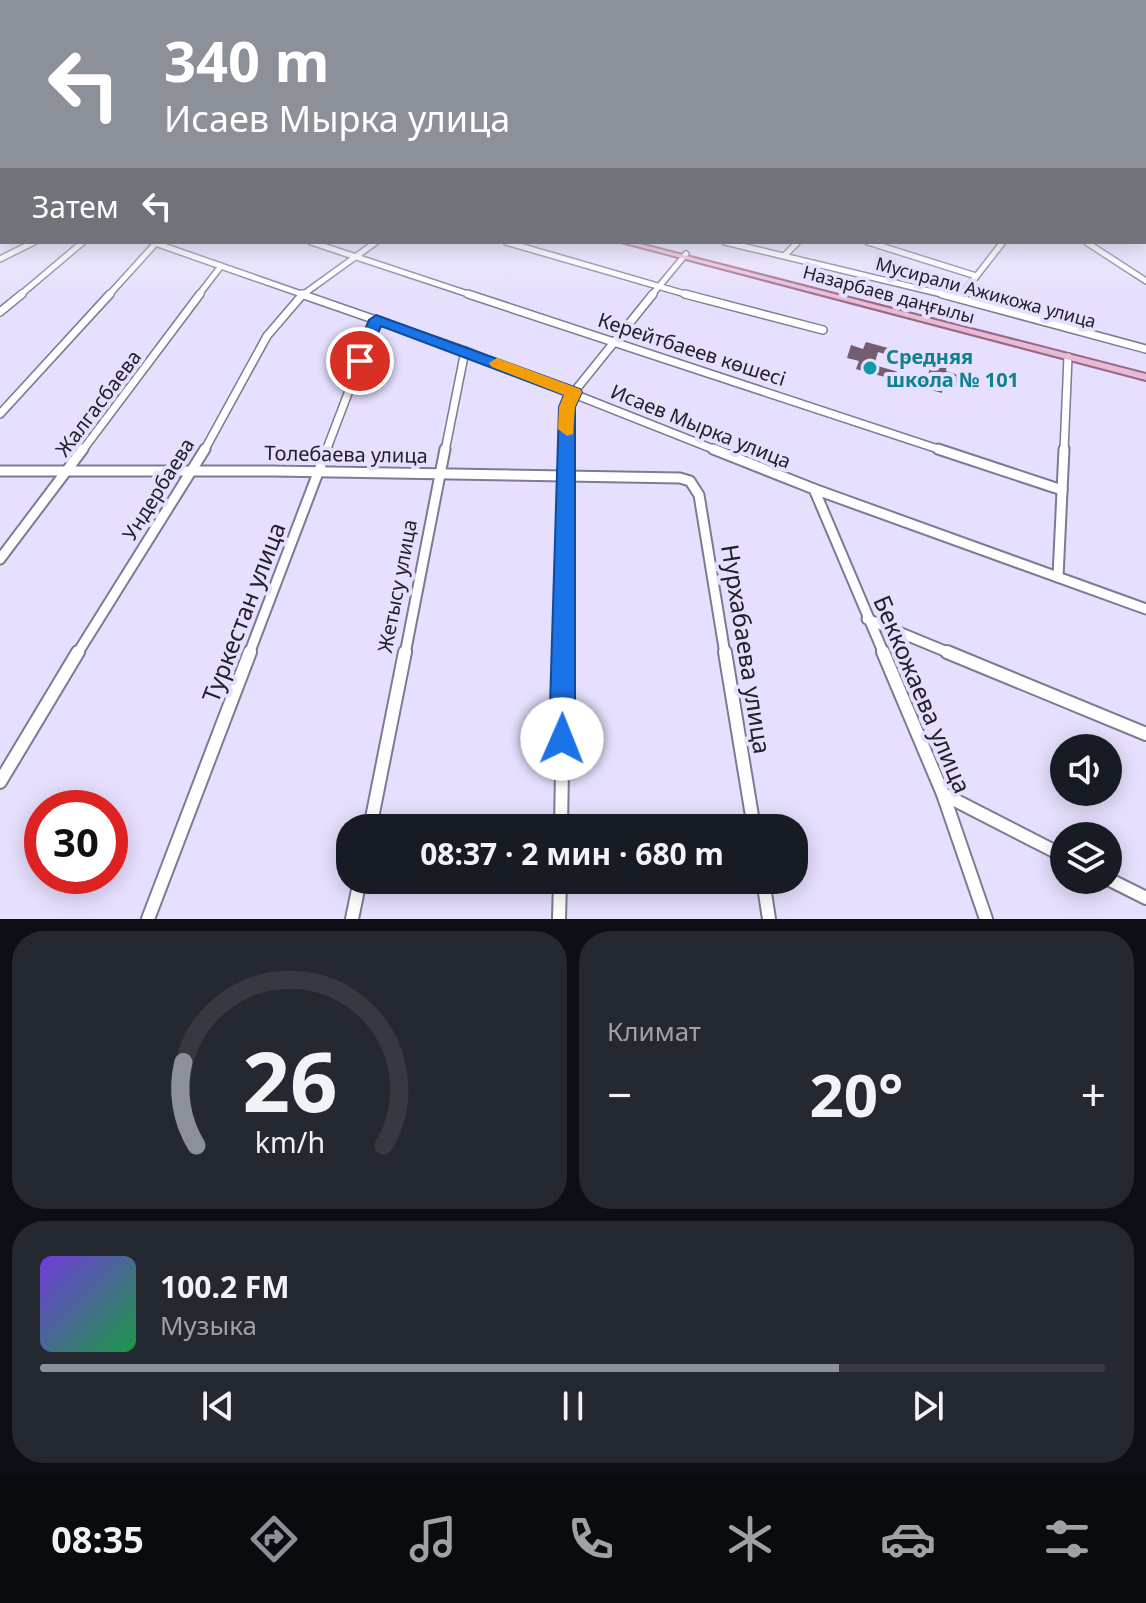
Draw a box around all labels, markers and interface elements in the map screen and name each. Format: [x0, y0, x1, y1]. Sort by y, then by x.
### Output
text: 340 m [164, 22, 329, 98]
icon: left [32, 32, 136, 136]
text: Исаев Мырка улица [164, 94, 510, 143]
icon: left [135, 184, 179, 228]
text: Затем [32, 186, 119, 227]
street label: Мусирали Ажикожа улица [873, 251, 1099, 333]
street label: Назарбаев даңғылы [800, 259, 978, 329]
street label: Керейтбаеев көшесі [595, 306, 789, 392]
pin [326, 327, 394, 395]
icon: arrive [338, 339, 382, 383]
place label: Средняя школа № 101 [886, 343, 1019, 393]
street label: Жалгасбаева [49, 344, 147, 462]
marker: Средняя школа № 101 [861, 359, 879, 377]
street label: Исаев Мырка улица [607, 377, 795, 475]
street label: Ундербаева [116, 433, 200, 545]
street label: Толебаева улица [264, 439, 428, 469]
street label: Туркестан улица [193, 517, 293, 707]
street label: Жетысу улица [371, 517, 423, 655]
street label: Нурхабаева улица [714, 542, 780, 756]
street label: Беккожаева улица [866, 590, 980, 798]
position arrow [520, 697, 604, 781]
map controls [1050, 734, 1122, 894]
button: sound [1050, 734, 1122, 806]
speed limit sign: 30 [24, 790, 128, 894]
button: layers [1050, 822, 1122, 894]
text: 08:37 · 2 мин · 680 m [420, 833, 724, 874]
text: Климат [607, 1013, 701, 1049]
text: 26 [242, 1023, 337, 1136]
text: 20° [809, 1053, 904, 1135]
text: − [607, 1064, 632, 1124]
text: + [1081, 1064, 1106, 1124]
text: km/h [254, 1122, 325, 1161]
text: 100.2 FM [160, 1266, 290, 1307]
text: Музыка [160, 1307, 257, 1343]
icon: previous [196, 1384, 240, 1428]
icon: pause [551, 1384, 595, 1428]
icon: next [906, 1384, 950, 1428]
icon: directions [246, 1511, 302, 1567]
icon: music [405, 1511, 461, 1567]
icon: phone [563, 1511, 619, 1567]
icon: climate [722, 1511, 778, 1567]
icon: car [880, 1511, 936, 1567]
icon: filters [1039, 1511, 1095, 1567]
text: 08:35 [51, 1515, 144, 1564]

